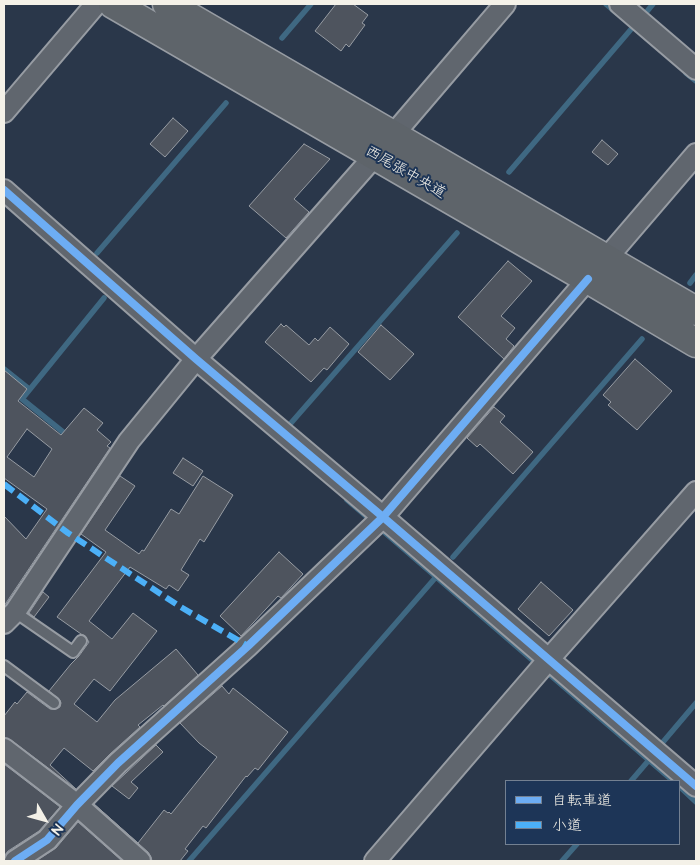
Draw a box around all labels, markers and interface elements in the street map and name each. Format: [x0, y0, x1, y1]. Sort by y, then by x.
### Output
street label: 西尾張中央道 [362, 143, 448, 203]
legend [505, 780, 680, 845]
text: 自転車道 [552, 790, 612, 811]
north arrow [20, 795, 70, 845]
text: 小道 [552, 815, 582, 836]
text: N [46, 820, 67, 839]

